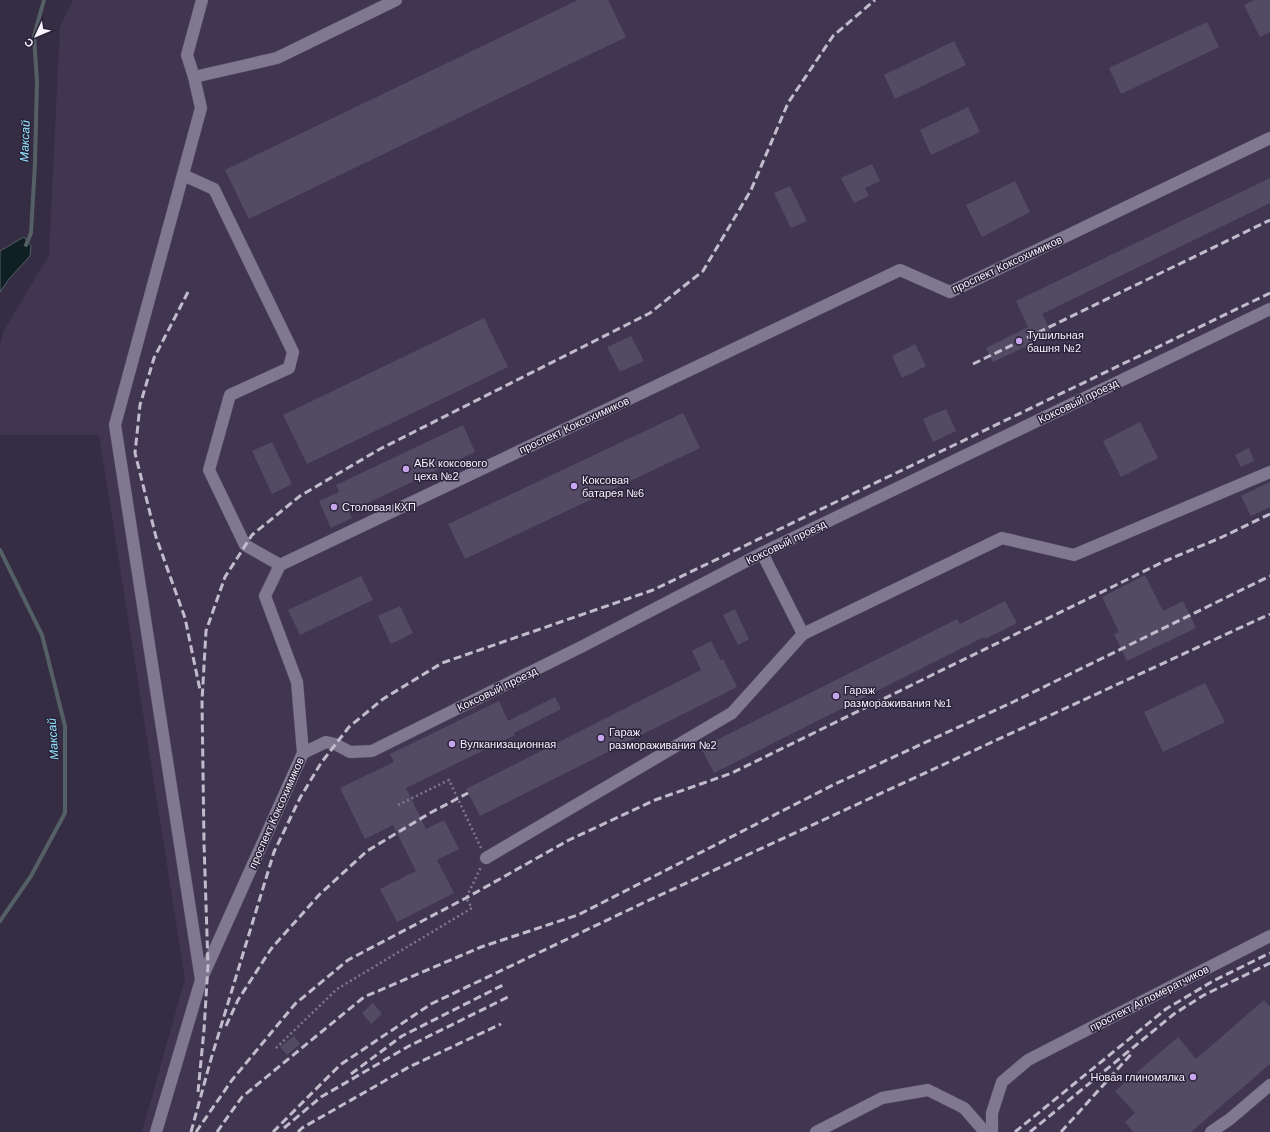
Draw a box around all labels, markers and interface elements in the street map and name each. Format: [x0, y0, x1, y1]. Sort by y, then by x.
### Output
north arrow [16, 16, 56, 56]
text: С [22, 36, 36, 50]
water label: Максай [17, 120, 33, 162]
street label: проспект Коксохимиков [950, 233, 1064, 295]
place label: Тушильная башня №2 [1027, 329, 1084, 354]
marker: Тушильная башня №2 [1014, 336, 1024, 346]
street label: Коксовый проезд [1036, 376, 1120, 426]
street label: проспект Коксохимиков [517, 394, 631, 456]
place label: АБК коксового цеха №2 [414, 457, 487, 482]
marker: АБК коксового цеха №2 [401, 464, 411, 474]
place label: Коксовая батарея №6 [582, 474, 644, 499]
marker: Коксовая батарея №6 [569, 481, 579, 491]
place label: Столовая КХП [342, 501, 416, 513]
marker: Столовая КХП [329, 502, 339, 512]
street label: Коксовый проезд [744, 517, 828, 567]
street label: Коксовый проезд [455, 664, 539, 714]
place label: Гараж размораживания №1 [844, 684, 952, 709]
marker: Гараж размораживания №1 [831, 691, 841, 701]
water label: Максай [45, 717, 61, 760]
place label: Гараж размораживания №2 [609, 726, 717, 751]
marker: Гараж размораживания №2 [596, 733, 606, 743]
place label: Вулканизационная [460, 738, 556, 750]
marker: Вулканизационная [447, 739, 457, 749]
street label: проспект Коксохимиков [246, 756, 306, 870]
street label: проспект Агломератчиков [1087, 963, 1211, 1033]
place label: Новая глиномялка [1090, 1071, 1186, 1083]
marker: Новая глиномялка [1188, 1072, 1198, 1082]

